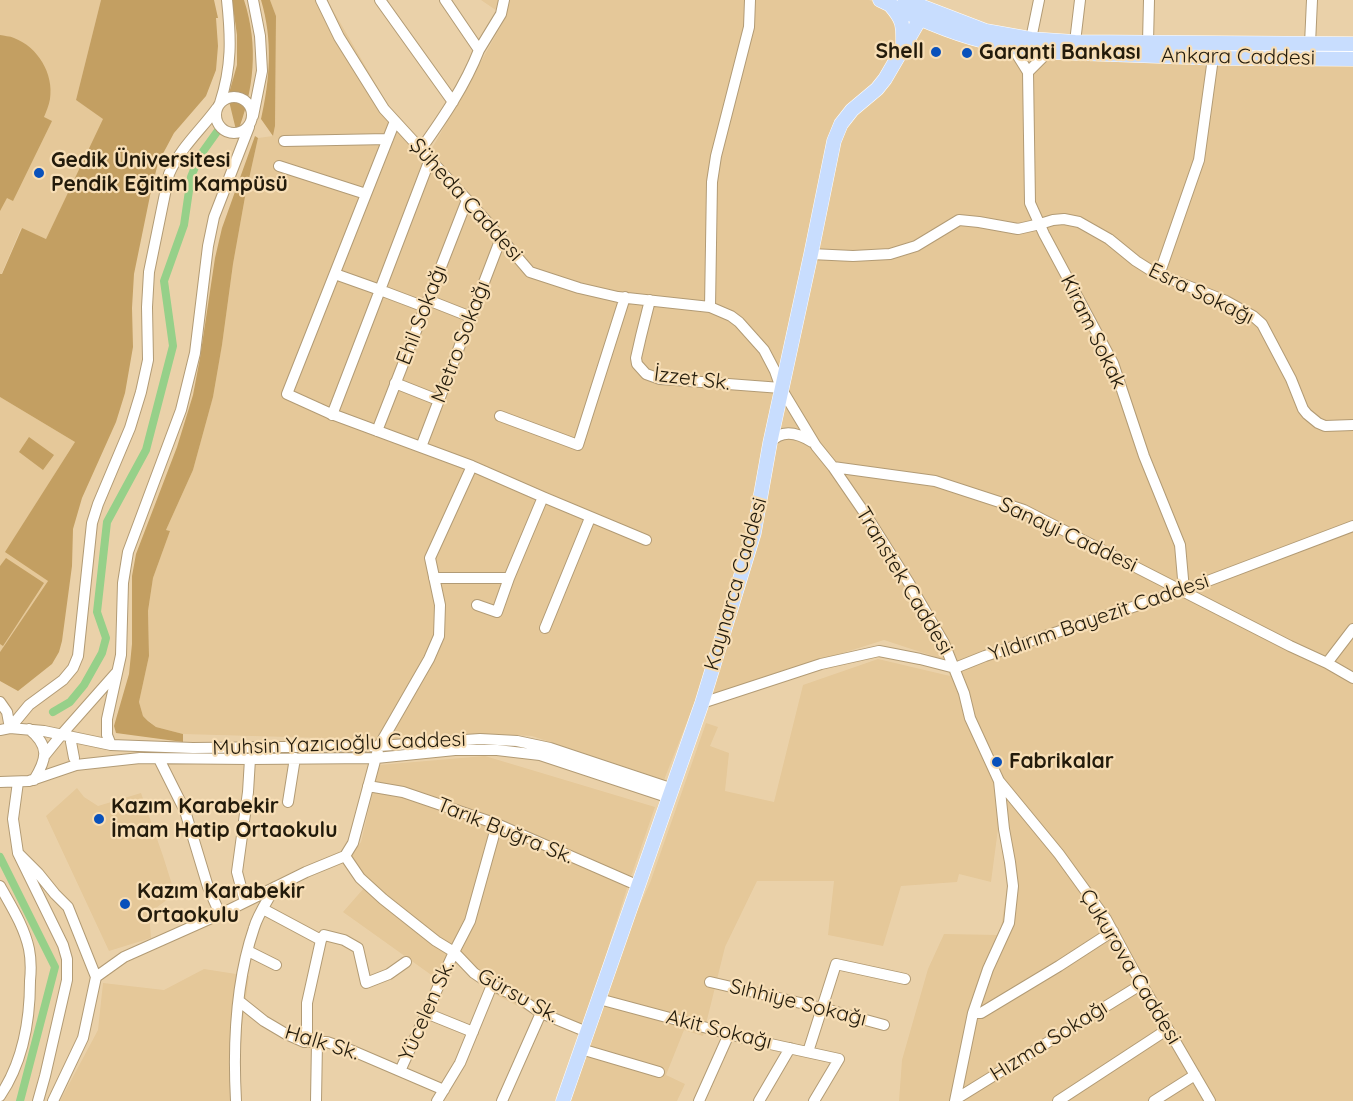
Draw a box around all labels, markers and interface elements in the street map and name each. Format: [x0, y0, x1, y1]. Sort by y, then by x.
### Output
place label: Shell [875, 39, 924, 65]
place label: Garanti Bankası [979, 40, 1141, 66]
street label: Ankara Caddesi [1161, 43, 1315, 71]
marker: Shell [929, 45, 943, 59]
marker: Garanti Bankası [960, 46, 974, 60]
street label: Şüheda Caddesi [404, 133, 528, 267]
place label: Gedik Üniversitesi Pendik Eğitim Kampüsü [51, 148, 288, 198]
marker: Gedik Üniversitesi Pendik Eğitim Kampüsü [32, 166, 46, 180]
street label: Esra Sokağı [1144, 258, 1258, 330]
street label: Ehil Sokağı [391, 262, 453, 368]
street label: Kiram Sokak [1055, 271, 1131, 393]
street label: Metro Sokağı [426, 278, 496, 406]
street label: İzzet Sk. [652, 362, 732, 396]
street label: Sanayi Caddesi [995, 492, 1141, 578]
street label: Kaynarca Caddesi [699, 495, 773, 673]
street label: Transtek Caddesi [850, 503, 958, 659]
street label: Yıldırım Bayezit Caddesi [986, 568, 1212, 668]
street label: Muhsin Yazıcıoğlu Caddesi [212, 727, 466, 761]
place label: Fabrikalar [1009, 749, 1114, 775]
marker: Fabrikalar [990, 755, 1004, 769]
street label: Tarık Buğra Sk. [433, 792, 577, 870]
place label: Kazım Karabekir İmam Hatip Ortaokulu [111, 794, 337, 844]
marker: Kazım Karabekir İmam Hatip Ortaokulu [92, 812, 106, 826]
place label: Kazım Karabekir Ortaokulu [137, 879, 305, 929]
street label: Çukurova Caddesi [1074, 885, 1186, 1049]
marker: Kazım Karabekir Ortaokulu [118, 897, 132, 911]
street label: Yücelen Sk. [394, 957, 460, 1065]
street label: Gürsu Sk. [473, 963, 563, 1029]
street label: Sıhhiye Sokağı [727, 974, 869, 1032]
street label: Hızma Sokağı [986, 995, 1112, 1087]
street label: Akit Sokağı [663, 1005, 775, 1055]
street label: Halk Sk. [282, 1020, 362, 1066]

